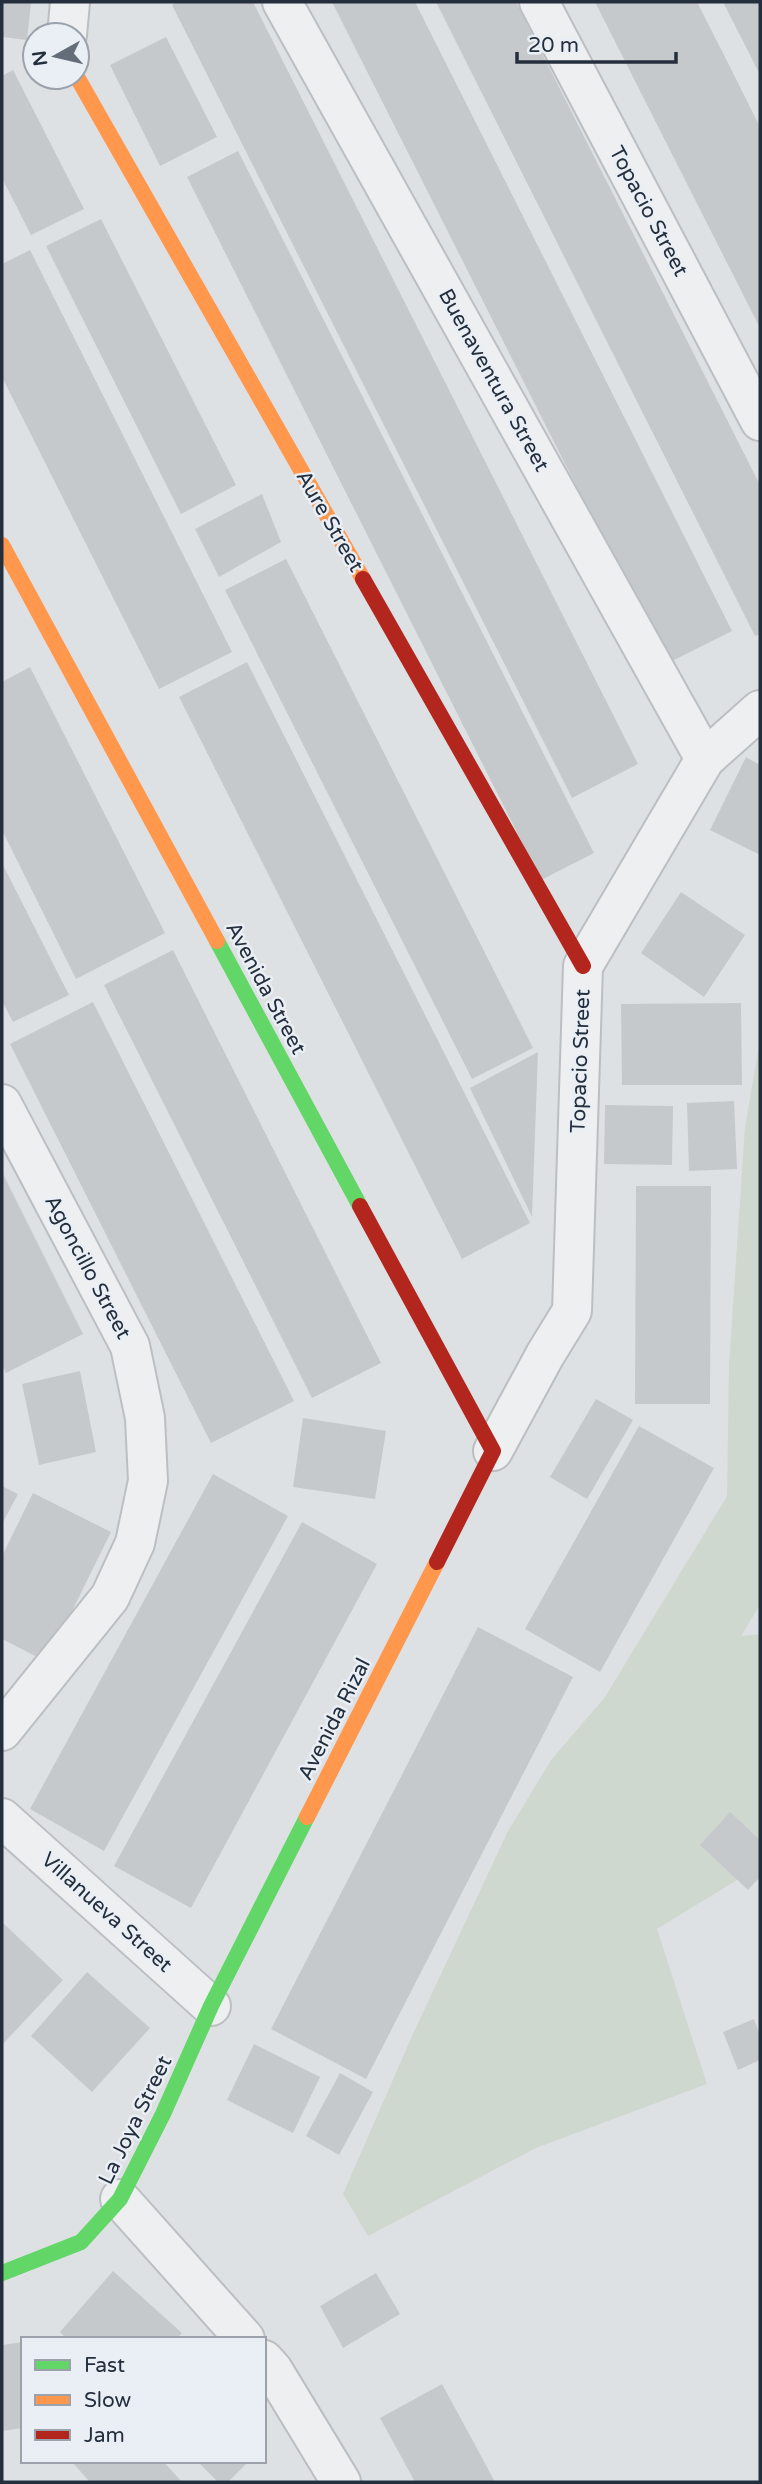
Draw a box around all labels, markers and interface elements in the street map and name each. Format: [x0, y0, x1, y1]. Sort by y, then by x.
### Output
north arrow [21, 21, 91, 91]
scale bar [517, 21, 676, 65]
text: 20 m [528, 33, 579, 58]
text: N [28, 49, 52, 67]
street label: Topacio Street [604, 142, 693, 281]
street label: Buenaventura Street [433, 285, 554, 476]
street label: Aure Street [290, 466, 369, 577]
street label: Avenida Street [220, 918, 311, 1059]
street label: Topacio Street [565, 989, 596, 1133]
street label: Agoncillo Street [39, 1191, 136, 1343]
street label: Avenida Rizal [293, 1654, 376, 1785]
street label: Villanueva Street [36, 1847, 177, 1978]
street label: La Joya Street [93, 2052, 177, 2189]
legend [21, 2337, 266, 2463]
text: Fast [84, 2353, 125, 2378]
text: Slow [84, 2388, 132, 2413]
text: Jam [84, 2423, 125, 2448]

